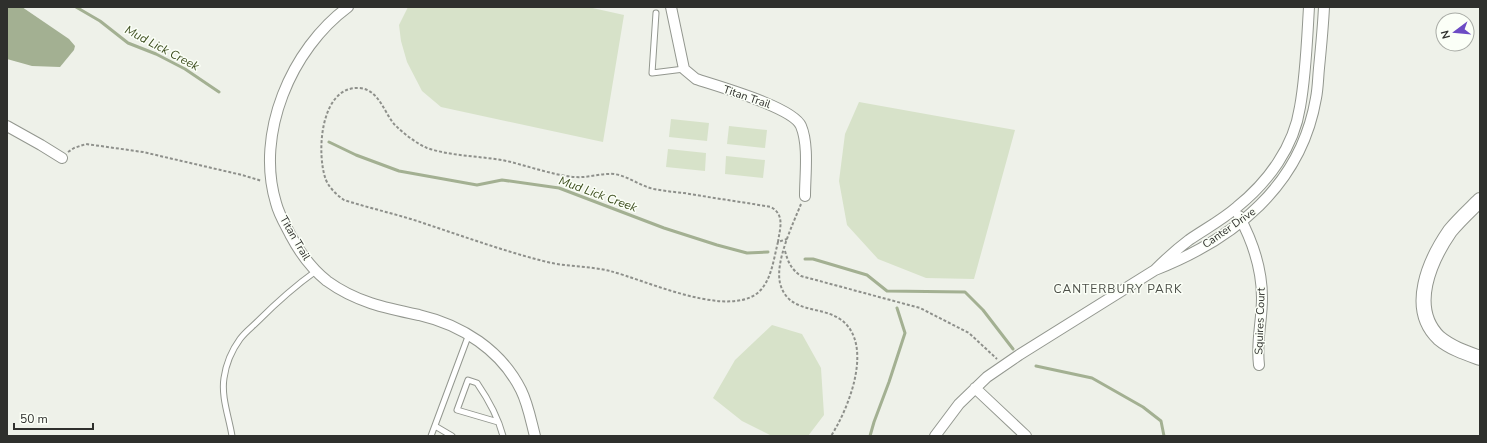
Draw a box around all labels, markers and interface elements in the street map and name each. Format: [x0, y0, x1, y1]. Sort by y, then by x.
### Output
north arrow [1435, 12, 1475, 52]
water label: Mud Lick Creek [122, 22, 203, 75]
text: N [1438, 29, 1454, 41]
street label: Titan Trail [721, 82, 773, 112]
water label: Mud Lick Creek [557, 172, 640, 216]
street label: Canter Drive [1199, 204, 1259, 252]
street label: Titan Trail [276, 213, 314, 264]
district label: CANTERBURY PARK [1054, 281, 1182, 297]
street label: Squires Court [1251, 287, 1269, 355]
scale bar [14, 405, 93, 431]
text: 50 m [20, 411, 48, 427]

